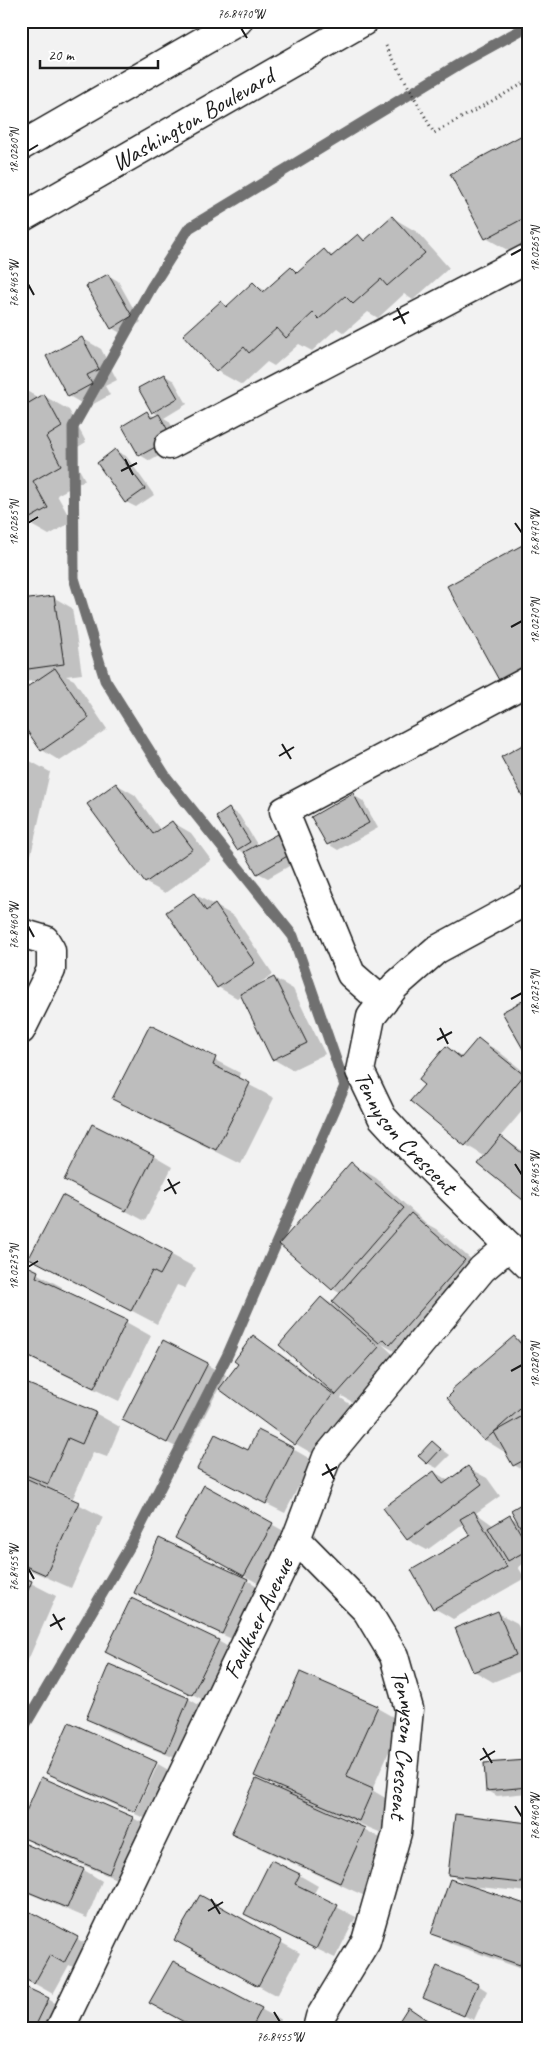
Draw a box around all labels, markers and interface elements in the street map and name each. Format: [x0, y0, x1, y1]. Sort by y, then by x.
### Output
text: 76.8470°W [218, 6, 267, 22]
scale bar [40, 38, 158, 70]
text: 20 m [48, 46, 75, 65]
street label: Washington Boulevard [106, 59, 282, 178]
text: 18.0260°N [6, 127, 22, 174]
text: 18.0265°N [527, 225, 543, 272]
text: 76.8465°W [6, 258, 22, 307]
text: 18.0265°N [6, 499, 22, 546]
text: 76.8470°W [527, 507, 543, 556]
text: 18.0270°N [527, 597, 543, 644]
text: 76.8460°W [6, 900, 22, 949]
text: 18.0275°N [527, 969, 543, 1016]
street label: Tennyson Crescent [347, 1066, 465, 1202]
text: 76.8465°W [527, 1149, 543, 1198]
text: 18.0275°N [6, 1243, 22, 1290]
text: 18.0280°N [527, 1341, 543, 1388]
text: 76.8455°W [6, 1542, 22, 1591]
street label: Faulkner Avenue [216, 1551, 301, 1684]
street label: Tennyson Crescent [383, 1666, 424, 1823]
text: 76.8460°W [527, 1791, 543, 1840]
text: 76.8455°W [257, 2029, 306, 2045]

